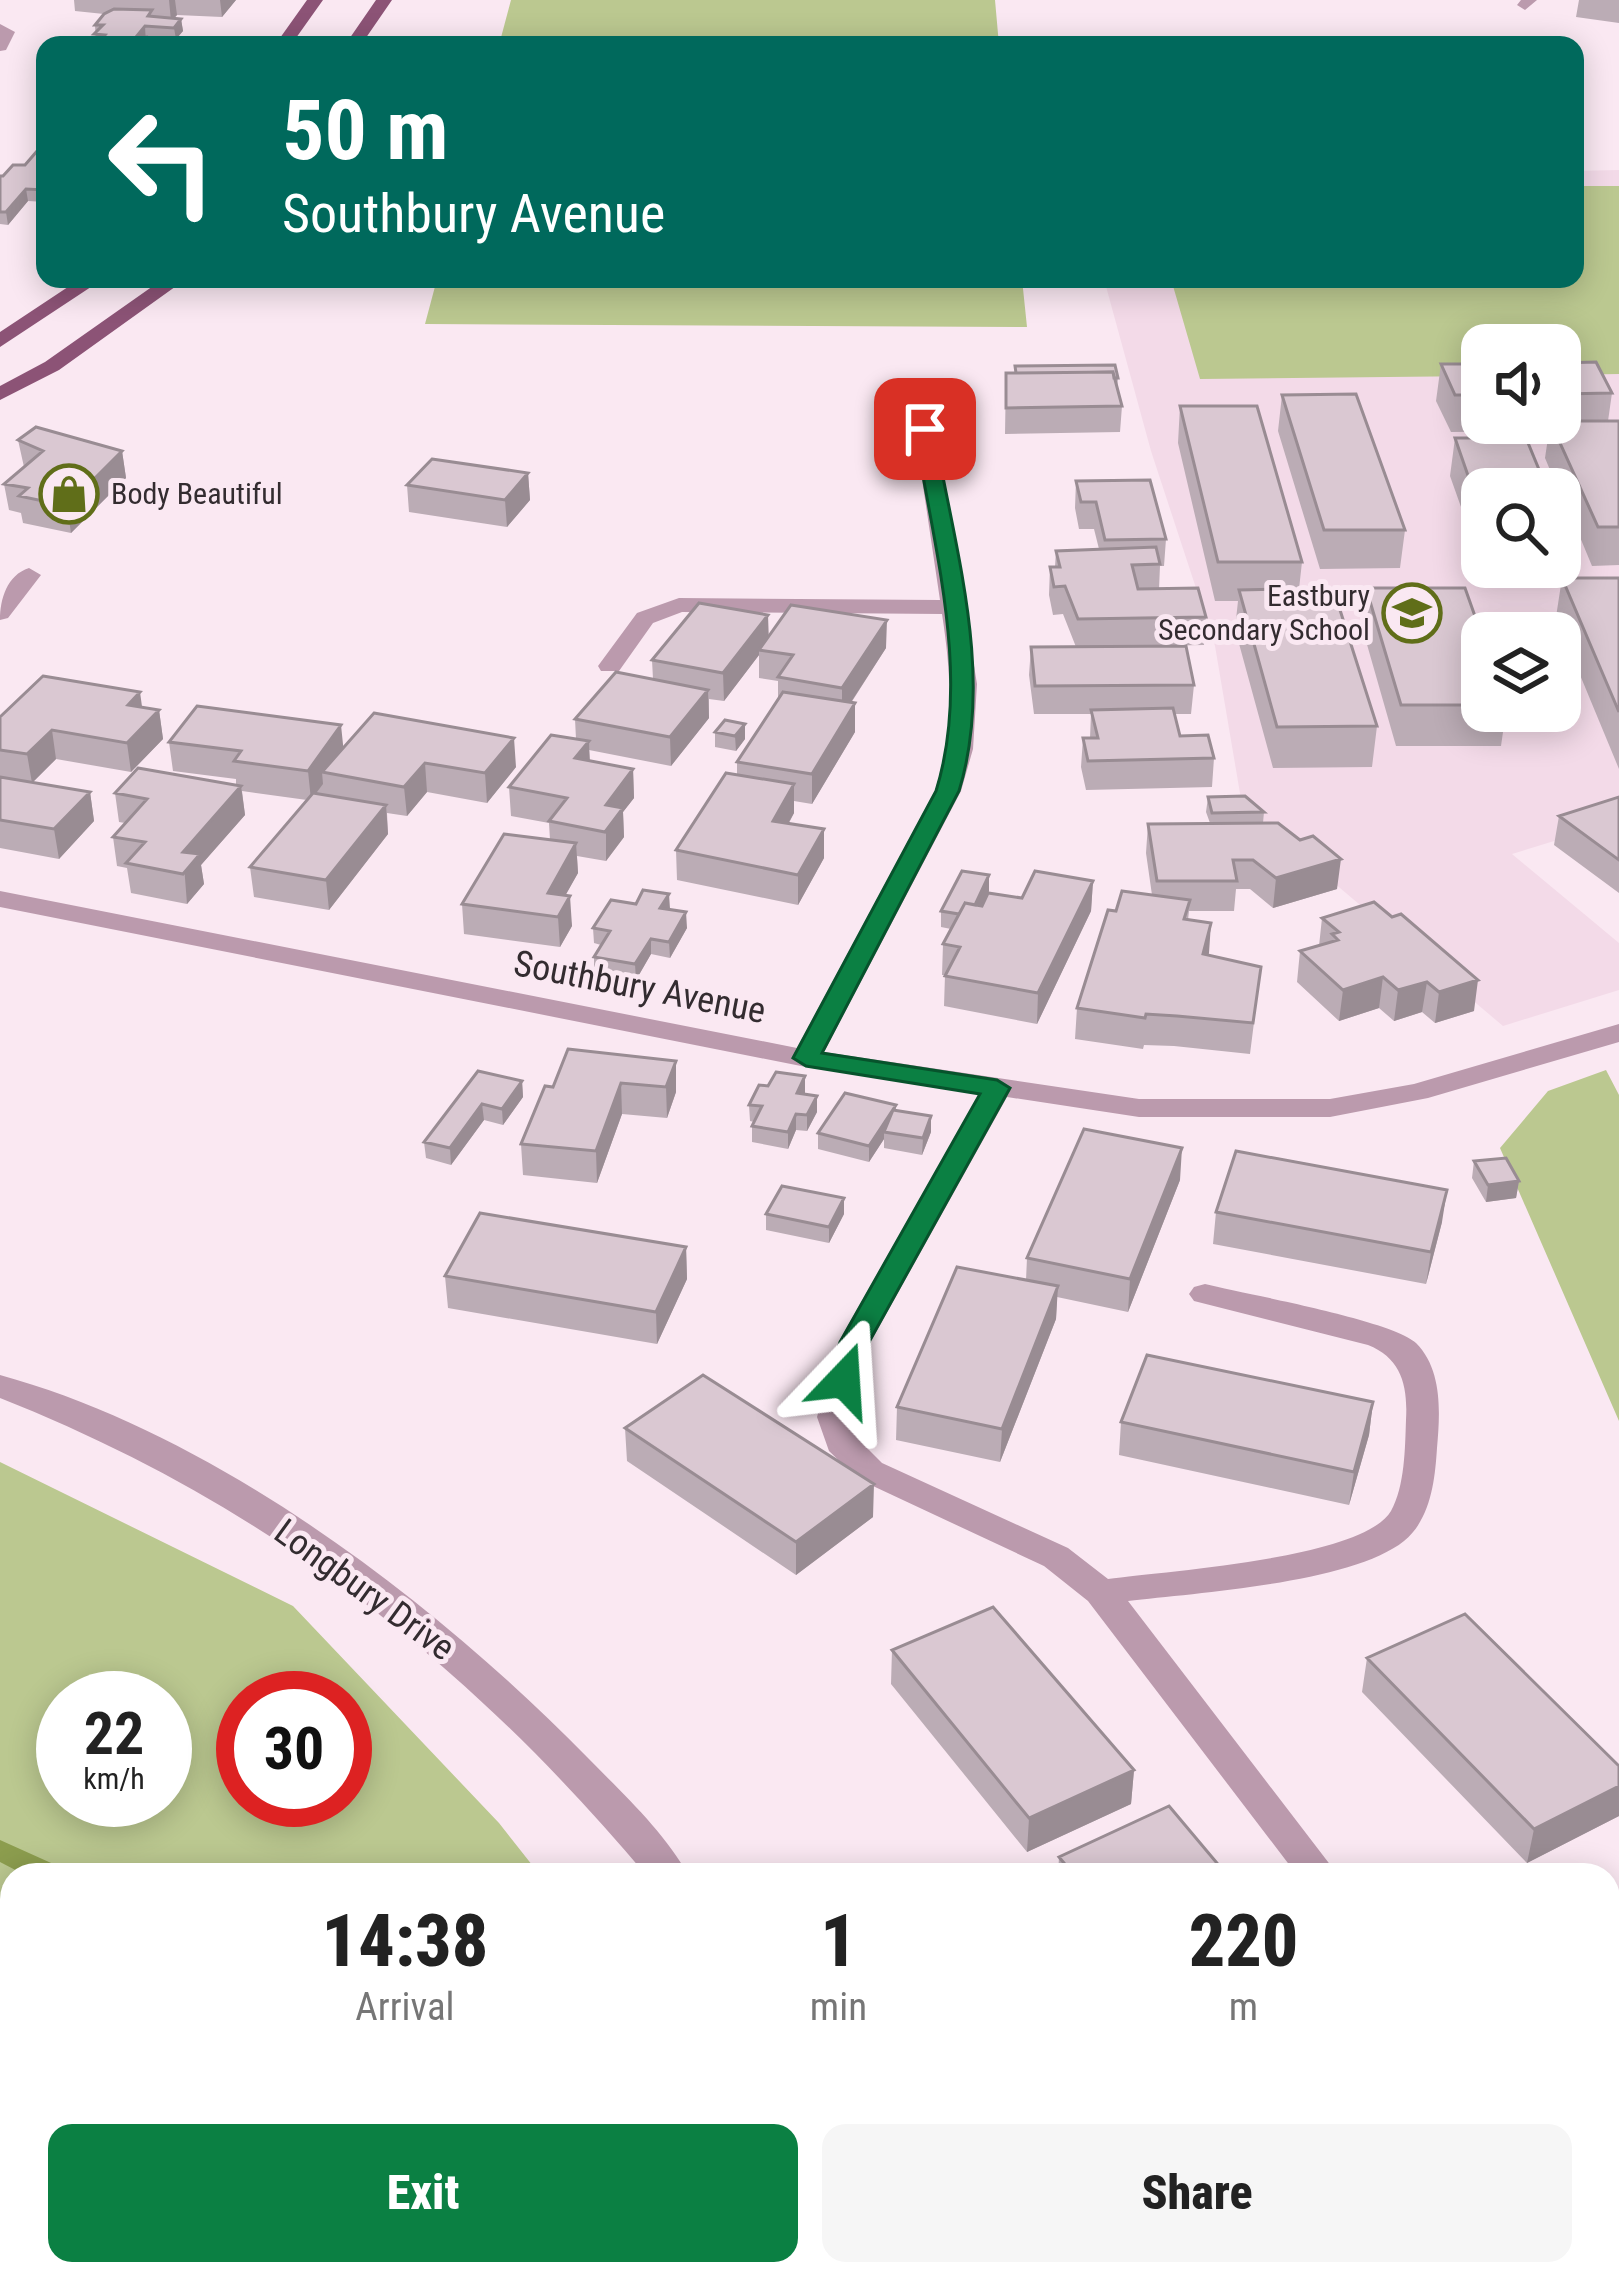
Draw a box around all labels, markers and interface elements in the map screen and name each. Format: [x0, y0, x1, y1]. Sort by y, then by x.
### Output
text: 50 m [282, 81, 449, 180]
icon: left [84, 84, 240, 240]
text: Southbury Avenue [282, 182, 665, 245]
map controls [1461, 324, 1581, 732]
button: sound [1461, 324, 1581, 444]
pin [874, 378, 976, 480]
icon: arrive [892, 396, 958, 462]
shop icon: Body Beautiful [38, 463, 100, 525]
button: search [1461, 468, 1581, 588]
place label: Body Beautiful [111, 476, 283, 511]
place label: Eastbury Secondary School [1158, 578, 1370, 647]
school or university icon: Eastbury Secondary School [1381, 582, 1443, 644]
button: layers [1461, 612, 1581, 732]
street label: Southbury Avenue [510, 942, 769, 1032]
position arrow [781, 1317, 907, 1443]
street label: Longbury Drive [266, 1511, 462, 1669]
speed limit sign: 30 [216, 1671, 372, 1827]
text: 22 [84, 1698, 144, 1769]
text: km/h [83, 1761, 145, 1796]
text: 14:38 [322, 1899, 488, 1984]
text: 1 [820, 1899, 857, 1984]
text: 220 [1189, 1899, 1298, 1984]
text: Arrival [355, 1984, 455, 2030]
text: min [810, 1984, 867, 2030]
text: m [1229, 1984, 1258, 2030]
button: Exit [48, 2124, 798, 2262]
button: Share [822, 2124, 1572, 2262]

